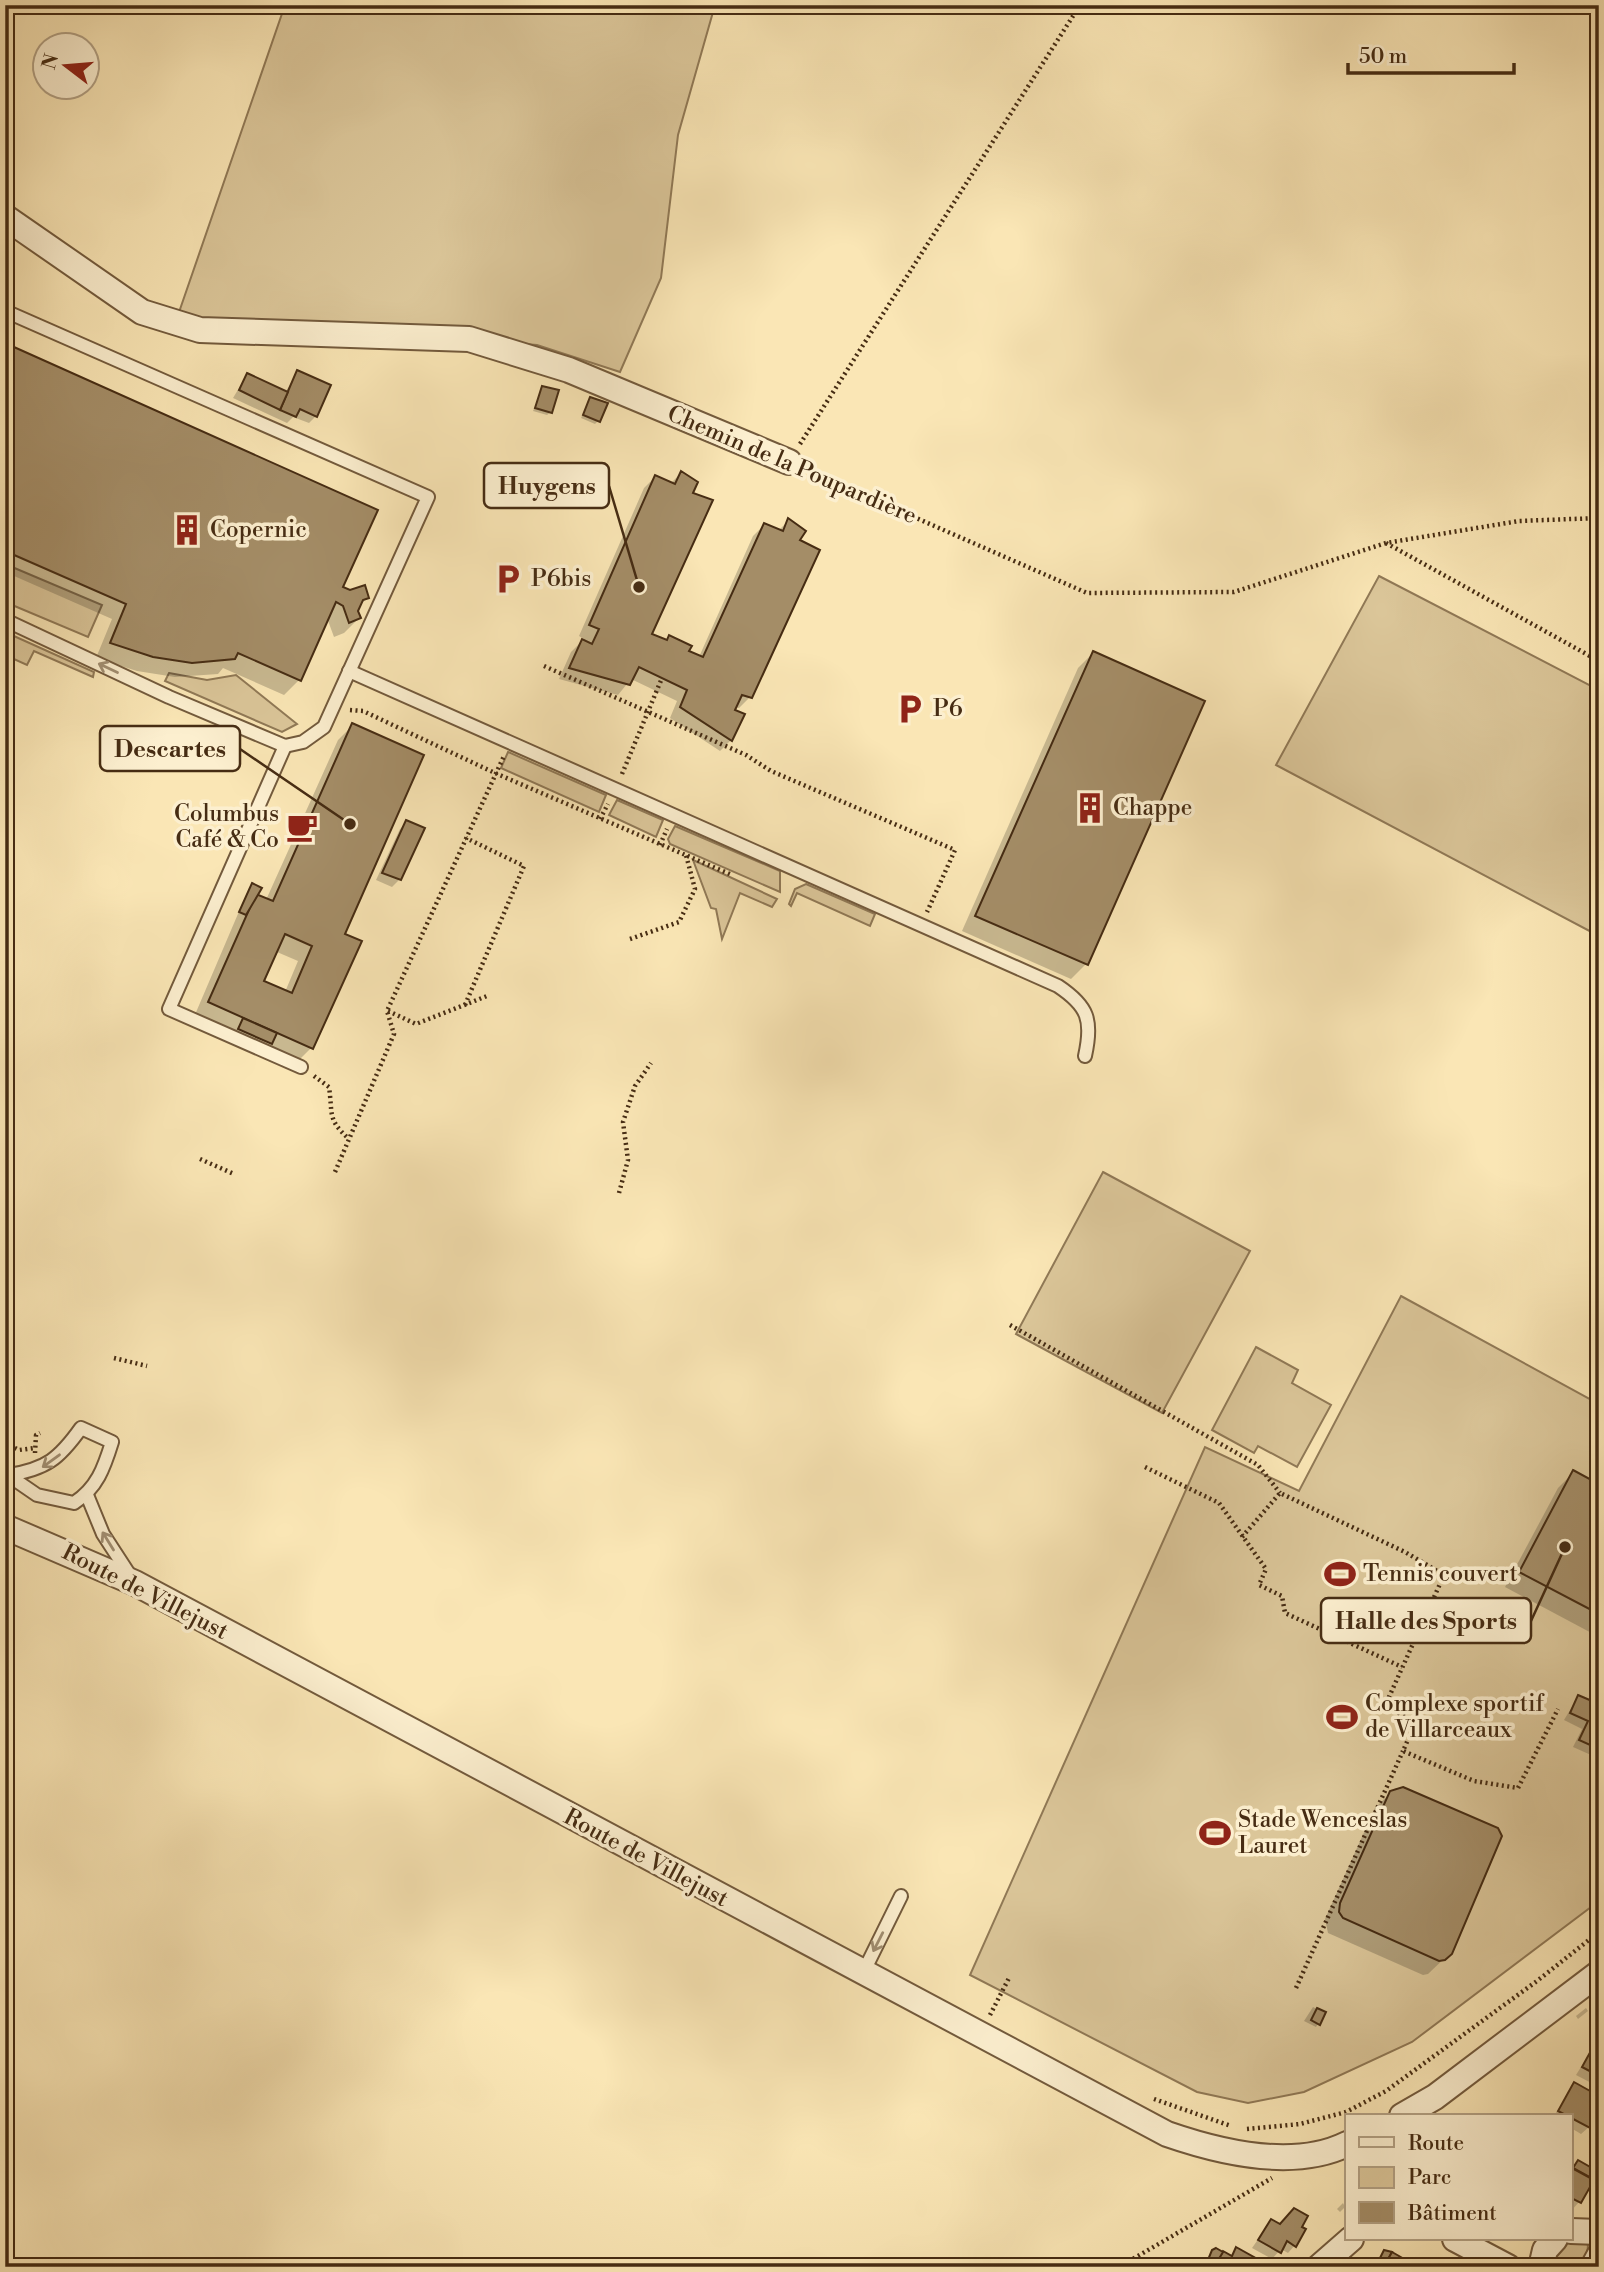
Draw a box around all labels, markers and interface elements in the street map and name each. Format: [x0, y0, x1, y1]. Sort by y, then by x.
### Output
north arrow [32, 32, 102, 102]
scale bar [1348, 32, 1515, 76]
text: 50 m [1359, 44, 1407, 70]
text: N [37, 51, 64, 72]
street label: Chemin de la Poupardière [663, 400, 921, 530]
callout: Huygens [484, 463, 609, 508]
text: Huygens [498, 472, 596, 502]
building icon: Copernic [170, 513, 204, 547]
place label: Copernic [210, 516, 307, 544]
parking icon: P6bis [491, 562, 525, 596]
place label: P6bis [531, 565, 591, 593]
one-way arrow [97, 661, 119, 674]
parking icon: P6 [893, 692, 927, 726]
place label: P6 [933, 695, 963, 723]
callout: Descartes [100, 726, 240, 771]
text: Descartes [114, 735, 226, 765]
building icon: Chappe [1073, 791, 1107, 825]
place label: Chappe [1113, 794, 1192, 822]
place label: Columbus Café & Co [174, 800, 279, 854]
cafe icon: Columbus Café & Co [285, 810, 319, 844]
one-way arrow [42, 1453, 60, 1468]
one-way arrow [101, 1531, 115, 1551]
street label: Route de Villejust [57, 1538, 233, 1646]
sports icon: Tennis couvert [1323, 1557, 1357, 1591]
place label: Tennis couvert [1363, 1560, 1518, 1588]
callout: Halle des Sports [1321, 1598, 1531, 1643]
text: Halle des Sports [1335, 1607, 1517, 1637]
place label: Complexe sportif de Villarceaux [1365, 1690, 1546, 1744]
sports icon: Complexe sportif de Villarceaux [1325, 1700, 1359, 1734]
street label: Route de Villejust [559, 1803, 733, 1913]
place label: Stade Wenceslas Lauret [1238, 1806, 1407, 1860]
sports icon: Stade Wenceslas Lauret [1198, 1816, 1232, 1850]
one-way arrow [871, 1931, 885, 1952]
legend [1345, 2114, 1572, 2240]
text: Route [1408, 2131, 1464, 2157]
text: Parc [1408, 2165, 1451, 2191]
text: Bâtiment [1407, 2201, 1497, 2227]

